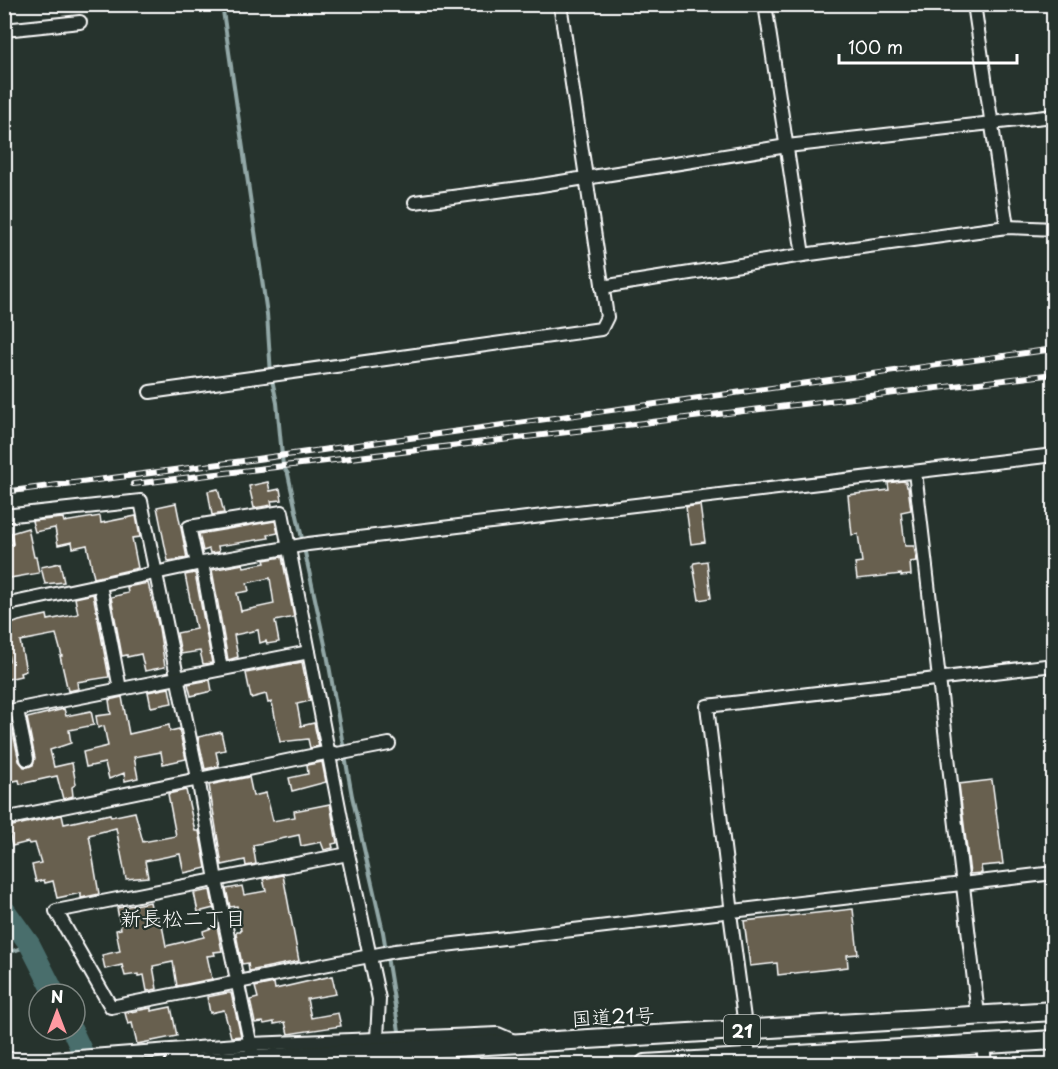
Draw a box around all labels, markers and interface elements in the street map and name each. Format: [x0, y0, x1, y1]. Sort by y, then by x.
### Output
scale bar [839, 27, 1018, 65]
text: 100 m [848, 33, 903, 60]
district label: 新長松二丁目 [120, 901, 246, 933]
north arrow [27, 982, 87, 1042]
text: N [51, 984, 63, 1008]
street label: 国道21号 [571, 999, 655, 1033]
road number: 21 [724, 1015, 760, 1045]

